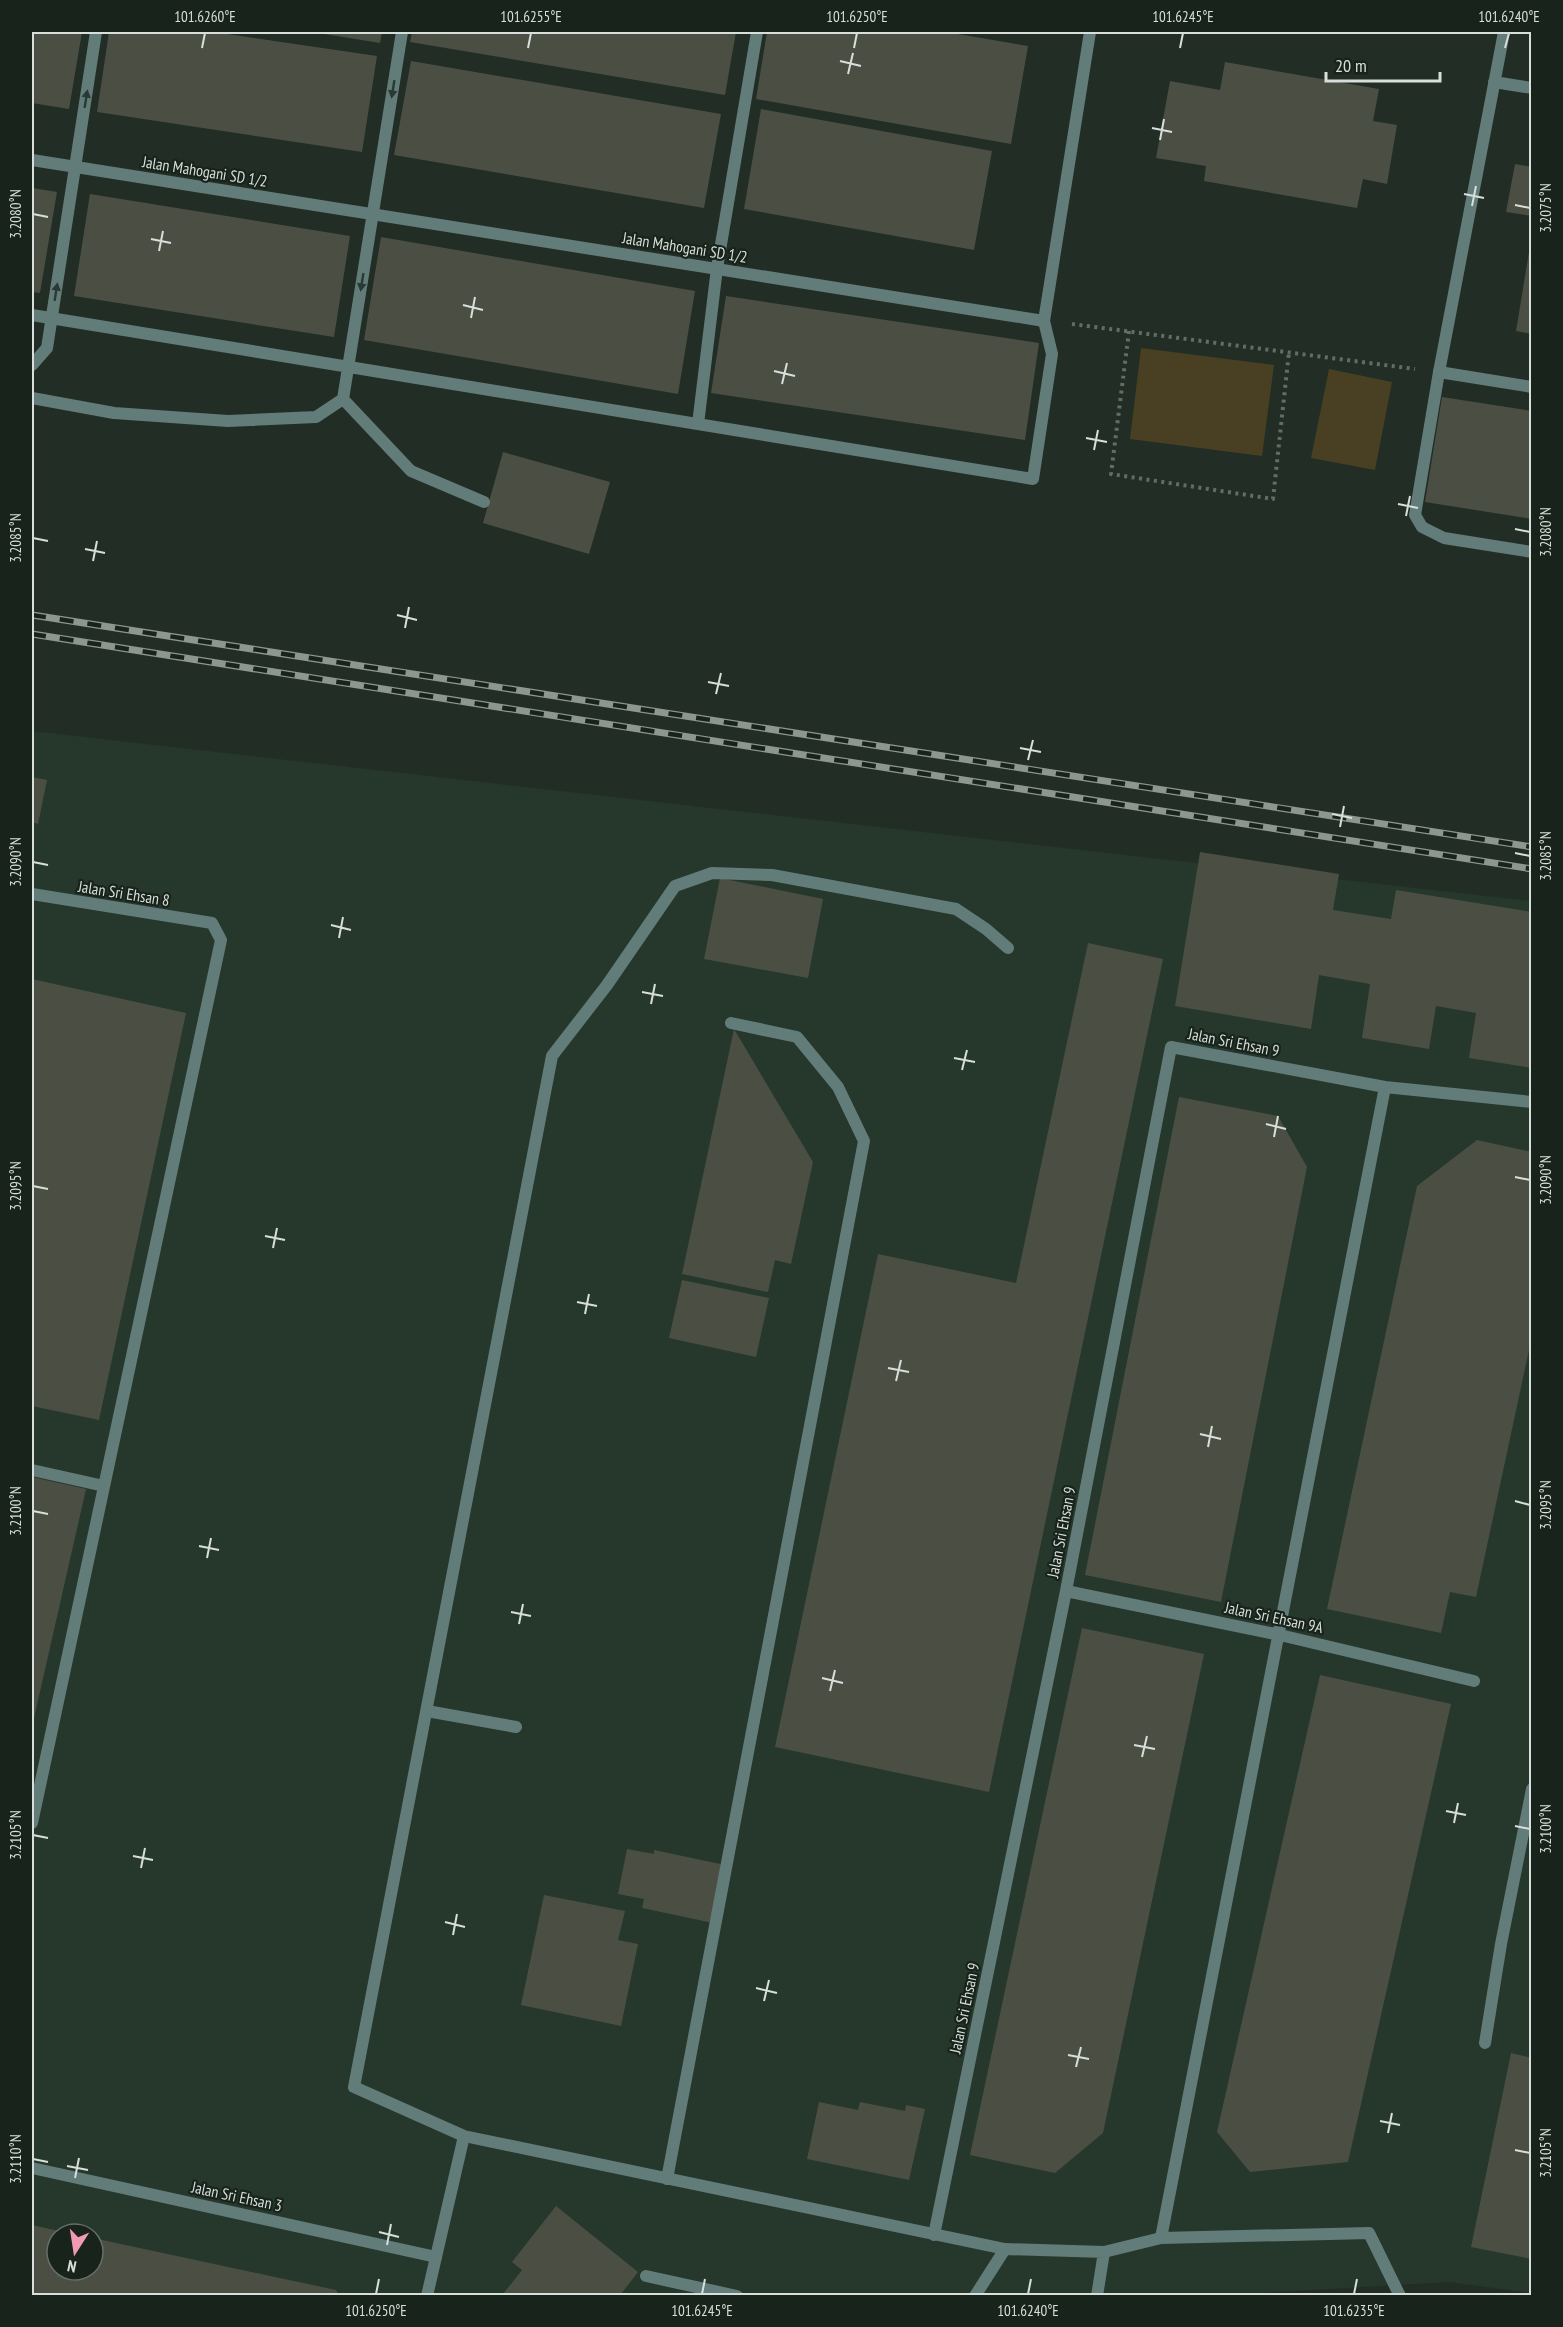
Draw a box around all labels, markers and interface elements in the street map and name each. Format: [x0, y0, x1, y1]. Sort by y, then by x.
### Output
text: 101.6260°E [174, 7, 236, 26]
text: 101.6255°E [500, 7, 562, 26]
text: 101.6250°E [826, 7, 888, 26]
text: 101.6245°E [1152, 7, 1214, 26]
text: 101.6240°E [1478, 7, 1540, 26]
scale bar [1326, 45, 1440, 83]
text: 20 m [1335, 54, 1367, 77]
one-way arrow [388, 80, 397, 99]
one-way arrow [81, 90, 90, 109]
street label: Jalan Mahogani SD 1/2 [140, 151, 269, 191]
text: 3.2075°N [1536, 183, 1555, 233]
text: 3.2080°N [6, 189, 25, 239]
street label: Jalan Mahogani SD 1/2 [620, 227, 749, 267]
one-way arrow [357, 272, 366, 291]
one-way arrow [51, 282, 60, 301]
text: 3.2080°N [1536, 507, 1555, 557]
text: 3.2085°N [6, 513, 25, 563]
text: 3.2085°N [1536, 831, 1555, 881]
text: 3.2090°N [6, 837, 25, 887]
street label: Jalan Sri Ehsan 8 [76, 876, 171, 910]
street label: Jalan Sri Ehsan 9 [1186, 1023, 1281, 1061]
text: 3.2090°N [1536, 1155, 1555, 1205]
text: 3.2095°N [6, 1161, 25, 1211]
text: 3.2095°N [1536, 1480, 1555, 1530]
street label: Jalan Sri Ehsan 9 [1042, 1485, 1080, 1580]
text: 3.2100°N [6, 1486, 25, 1536]
street label: Jalan Sri Ehsan 9A [1222, 1597, 1325, 1637]
text: 3.2100°N [1536, 1804, 1555, 1854]
text: 3.2105°N [6, 1810, 25, 1860]
street label: Jalan Sri Ehsan 9 [944, 1961, 983, 2056]
text: 3.2105°N [1536, 2128, 1555, 2178]
text: 3.2110°N [6, 2134, 25, 2184]
street label: Jalan Sri Ehsan 3 [189, 2176, 284, 2215]
north arrow [45, 2222, 105, 2282]
text: N [66, 2256, 78, 2277]
text: 101.6250°E [345, 2301, 407, 2320]
text: 101.6245°E [671, 2301, 733, 2320]
text: 101.6240°E [997, 2301, 1059, 2320]
text: 101.6235°E [1323, 2301, 1385, 2320]

